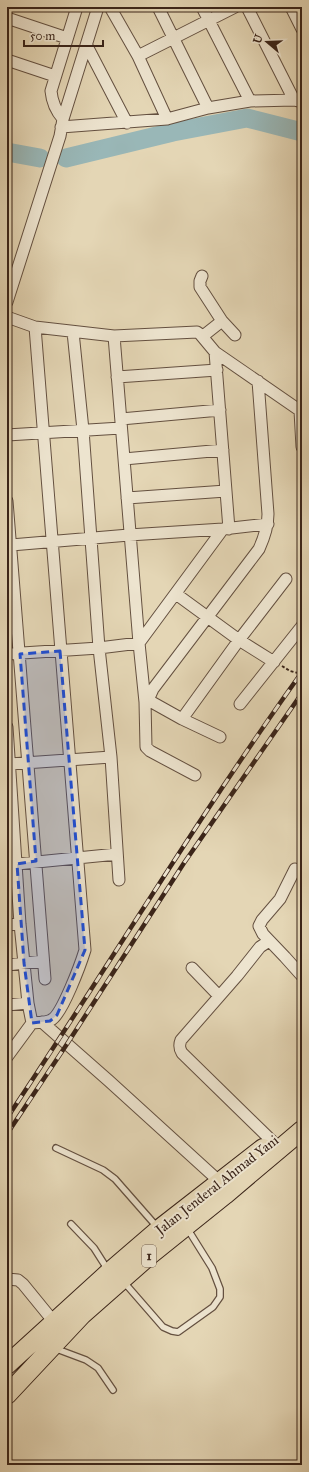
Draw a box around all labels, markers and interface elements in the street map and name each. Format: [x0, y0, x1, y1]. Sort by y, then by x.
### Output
scale bar [24, 22, 103, 48]
north arrow [247, 22, 287, 62]
text: 50 m [30, 29, 55, 43]
text: U [250, 32, 266, 45]
street label: Jalan Jenderal Ahmad Yani [151, 1132, 283, 1240]
road number: 1 [142, 1245, 156, 1267]

